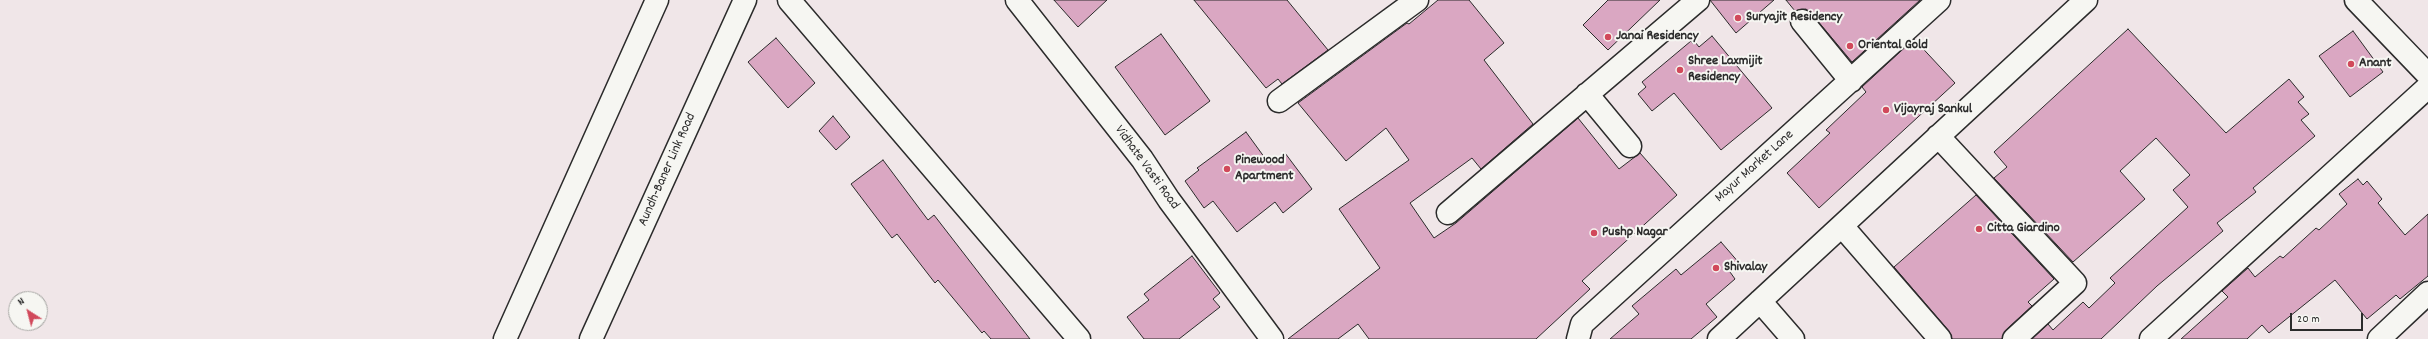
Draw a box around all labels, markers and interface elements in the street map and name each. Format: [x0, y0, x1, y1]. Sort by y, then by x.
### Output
place label: Suryajit Residency [1746, 10, 1842, 26]
marker: Suryajit Residency [1733, 13, 1743, 23]
place label: Janai Residency [1616, 29, 1698, 45]
marker: Janai Residency [1603, 32, 1613, 42]
place label: Oriental Gold [1858, 38, 1928, 54]
marker: Oriental Gold [1845, 41, 1855, 51]
place label: Shree Laxmijit Residency [1688, 54, 1762, 86]
place label: Anant [2359, 56, 2391, 72]
marker: Anant [2346, 59, 2356, 69]
marker: Shree Laxmijit Residency [1675, 65, 1685, 75]
place label: Vijayraj Sankul [1894, 102, 1972, 118]
marker: Vijayraj Sankul [1881, 105, 1891, 115]
street label: Aundh-Baner Link Road [636, 111, 700, 229]
street label: Vidhate Vasti Road [1110, 123, 1182, 213]
street label: Mayur Market Lane [1712, 127, 1798, 207]
place label: Pinewood Apartment [1235, 153, 1293, 186]
marker: Pinewood Apartment [1222, 164, 1232, 174]
place label: Citta Giardino [1987, 221, 2060, 237]
marker: Citta Giardino [1974, 224, 1984, 234]
place label: Pushp Nagar [1602, 225, 1668, 241]
marker: Pushp Nagar [1589, 228, 1599, 238]
place label: Shivalay [1724, 260, 1767, 276]
marker: Shivalay [1711, 263, 1721, 273]
north arrow [8, 291, 48, 331]
text: N [15, 294, 28, 310]
scale bar [2292, 305, 2365, 331]
text: 20 m [2297, 311, 2320, 328]

